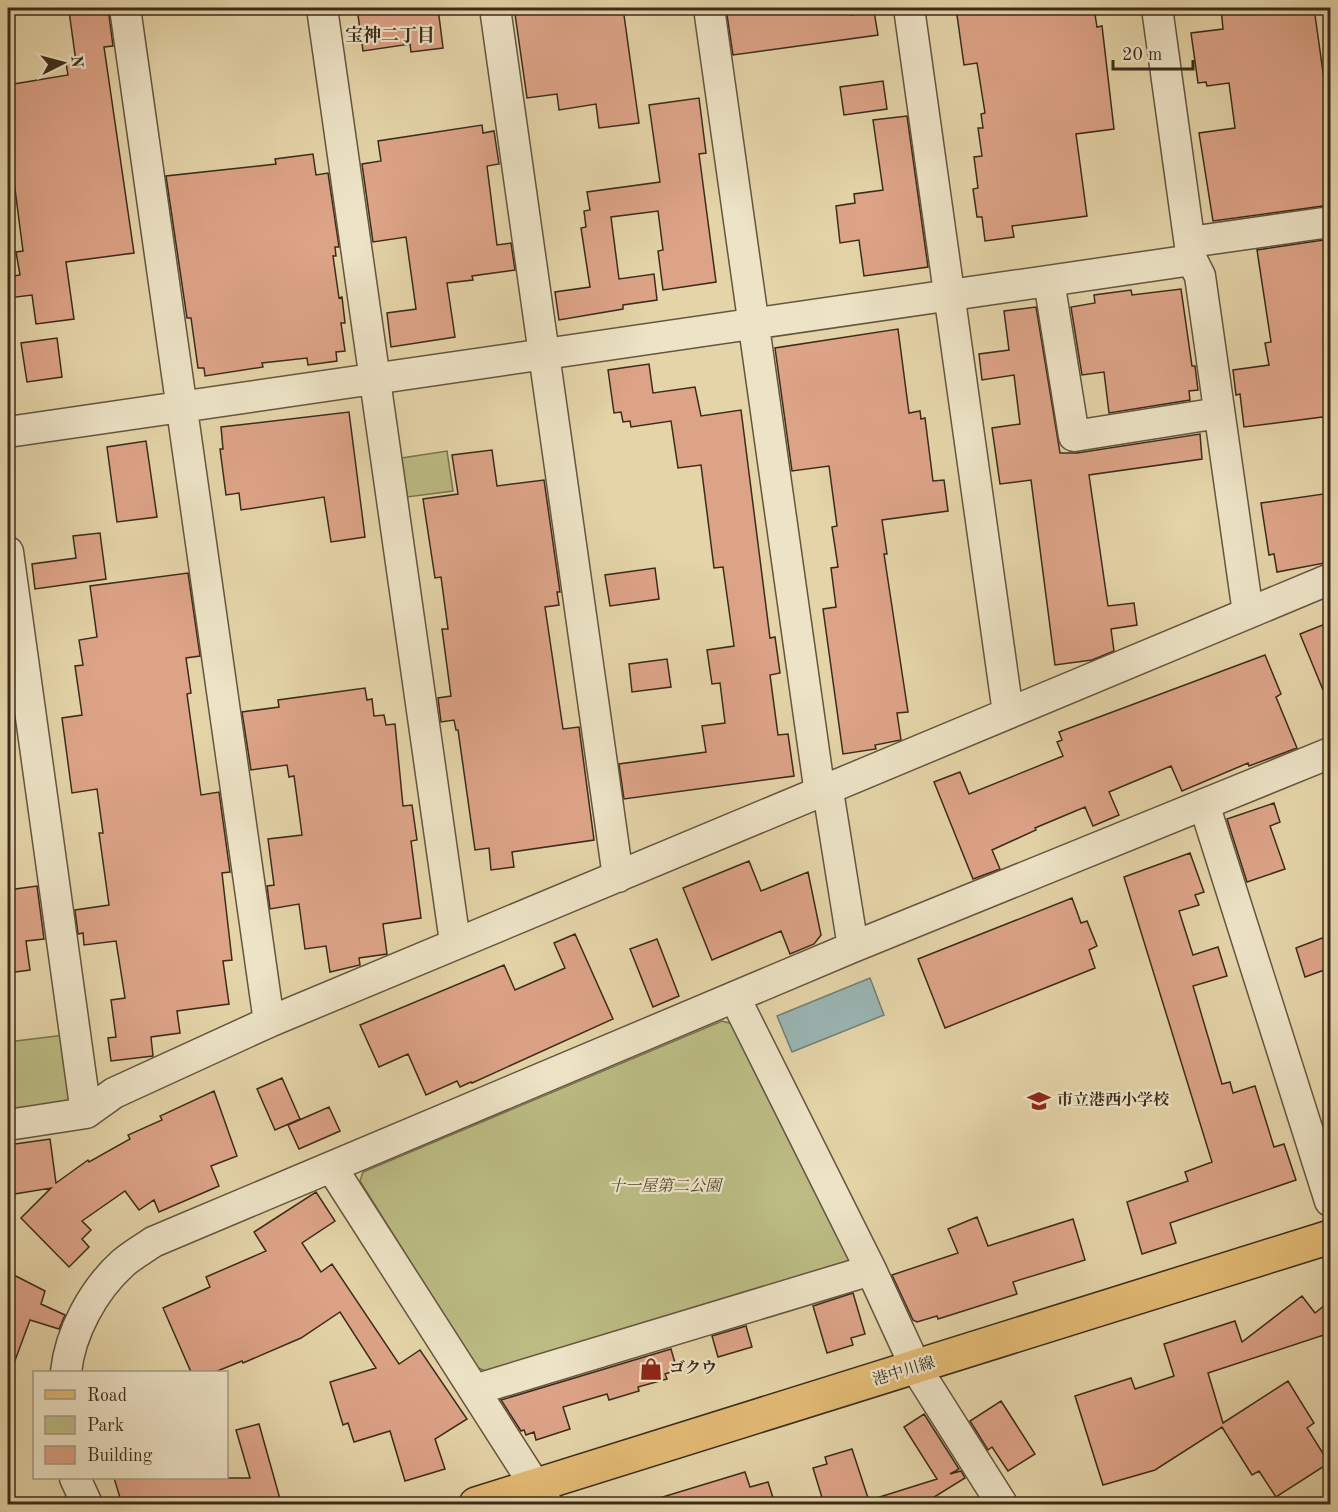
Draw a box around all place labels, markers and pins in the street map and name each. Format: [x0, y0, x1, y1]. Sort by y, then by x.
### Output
school or university icon: 市立港西小学校 [1026, 1088, 1052, 1114]
place label: 市立港西小学校 [1057, 1091, 1170, 1109]
shop icon: ゴクウ [638, 1356, 664, 1382]
place label: ゴクウ [669, 1359, 717, 1377]

